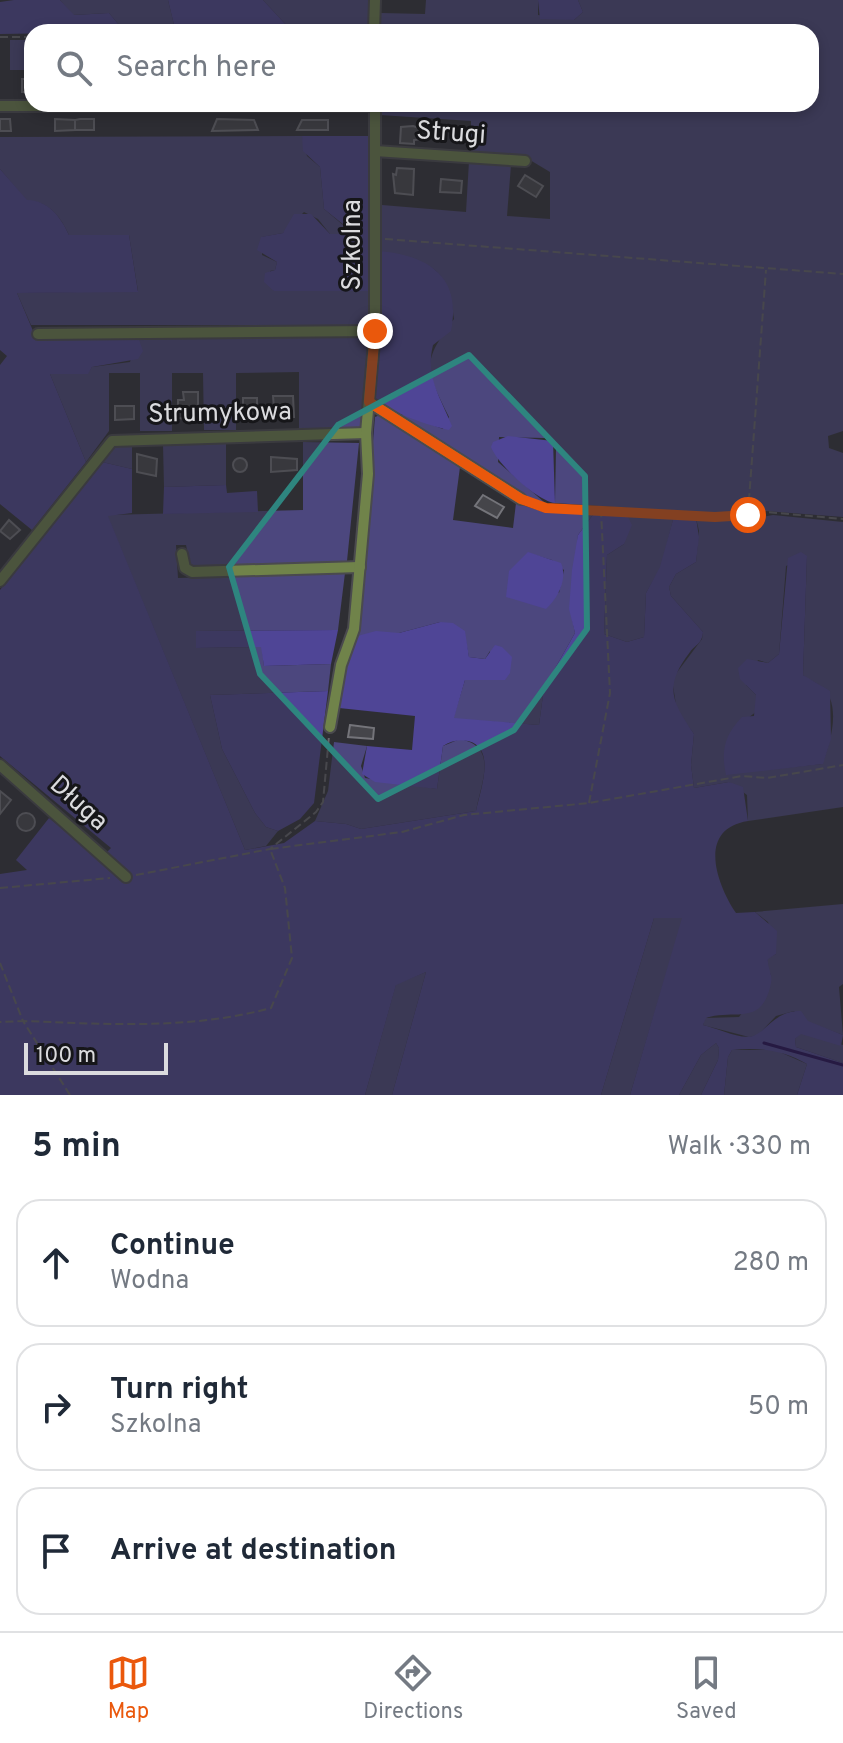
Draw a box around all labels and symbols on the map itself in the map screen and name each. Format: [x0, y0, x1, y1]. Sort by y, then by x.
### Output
street label: Strugi [415, 115, 487, 153]
street label: Szkolna [337, 199, 370, 291]
route end [357, 313, 393, 349]
street label: Strumykowa [148, 396, 292, 432]
route start [730, 497, 766, 533]
street label: Długa [42, 769, 114, 839]
scale bar [24, 1039, 168, 1075]

